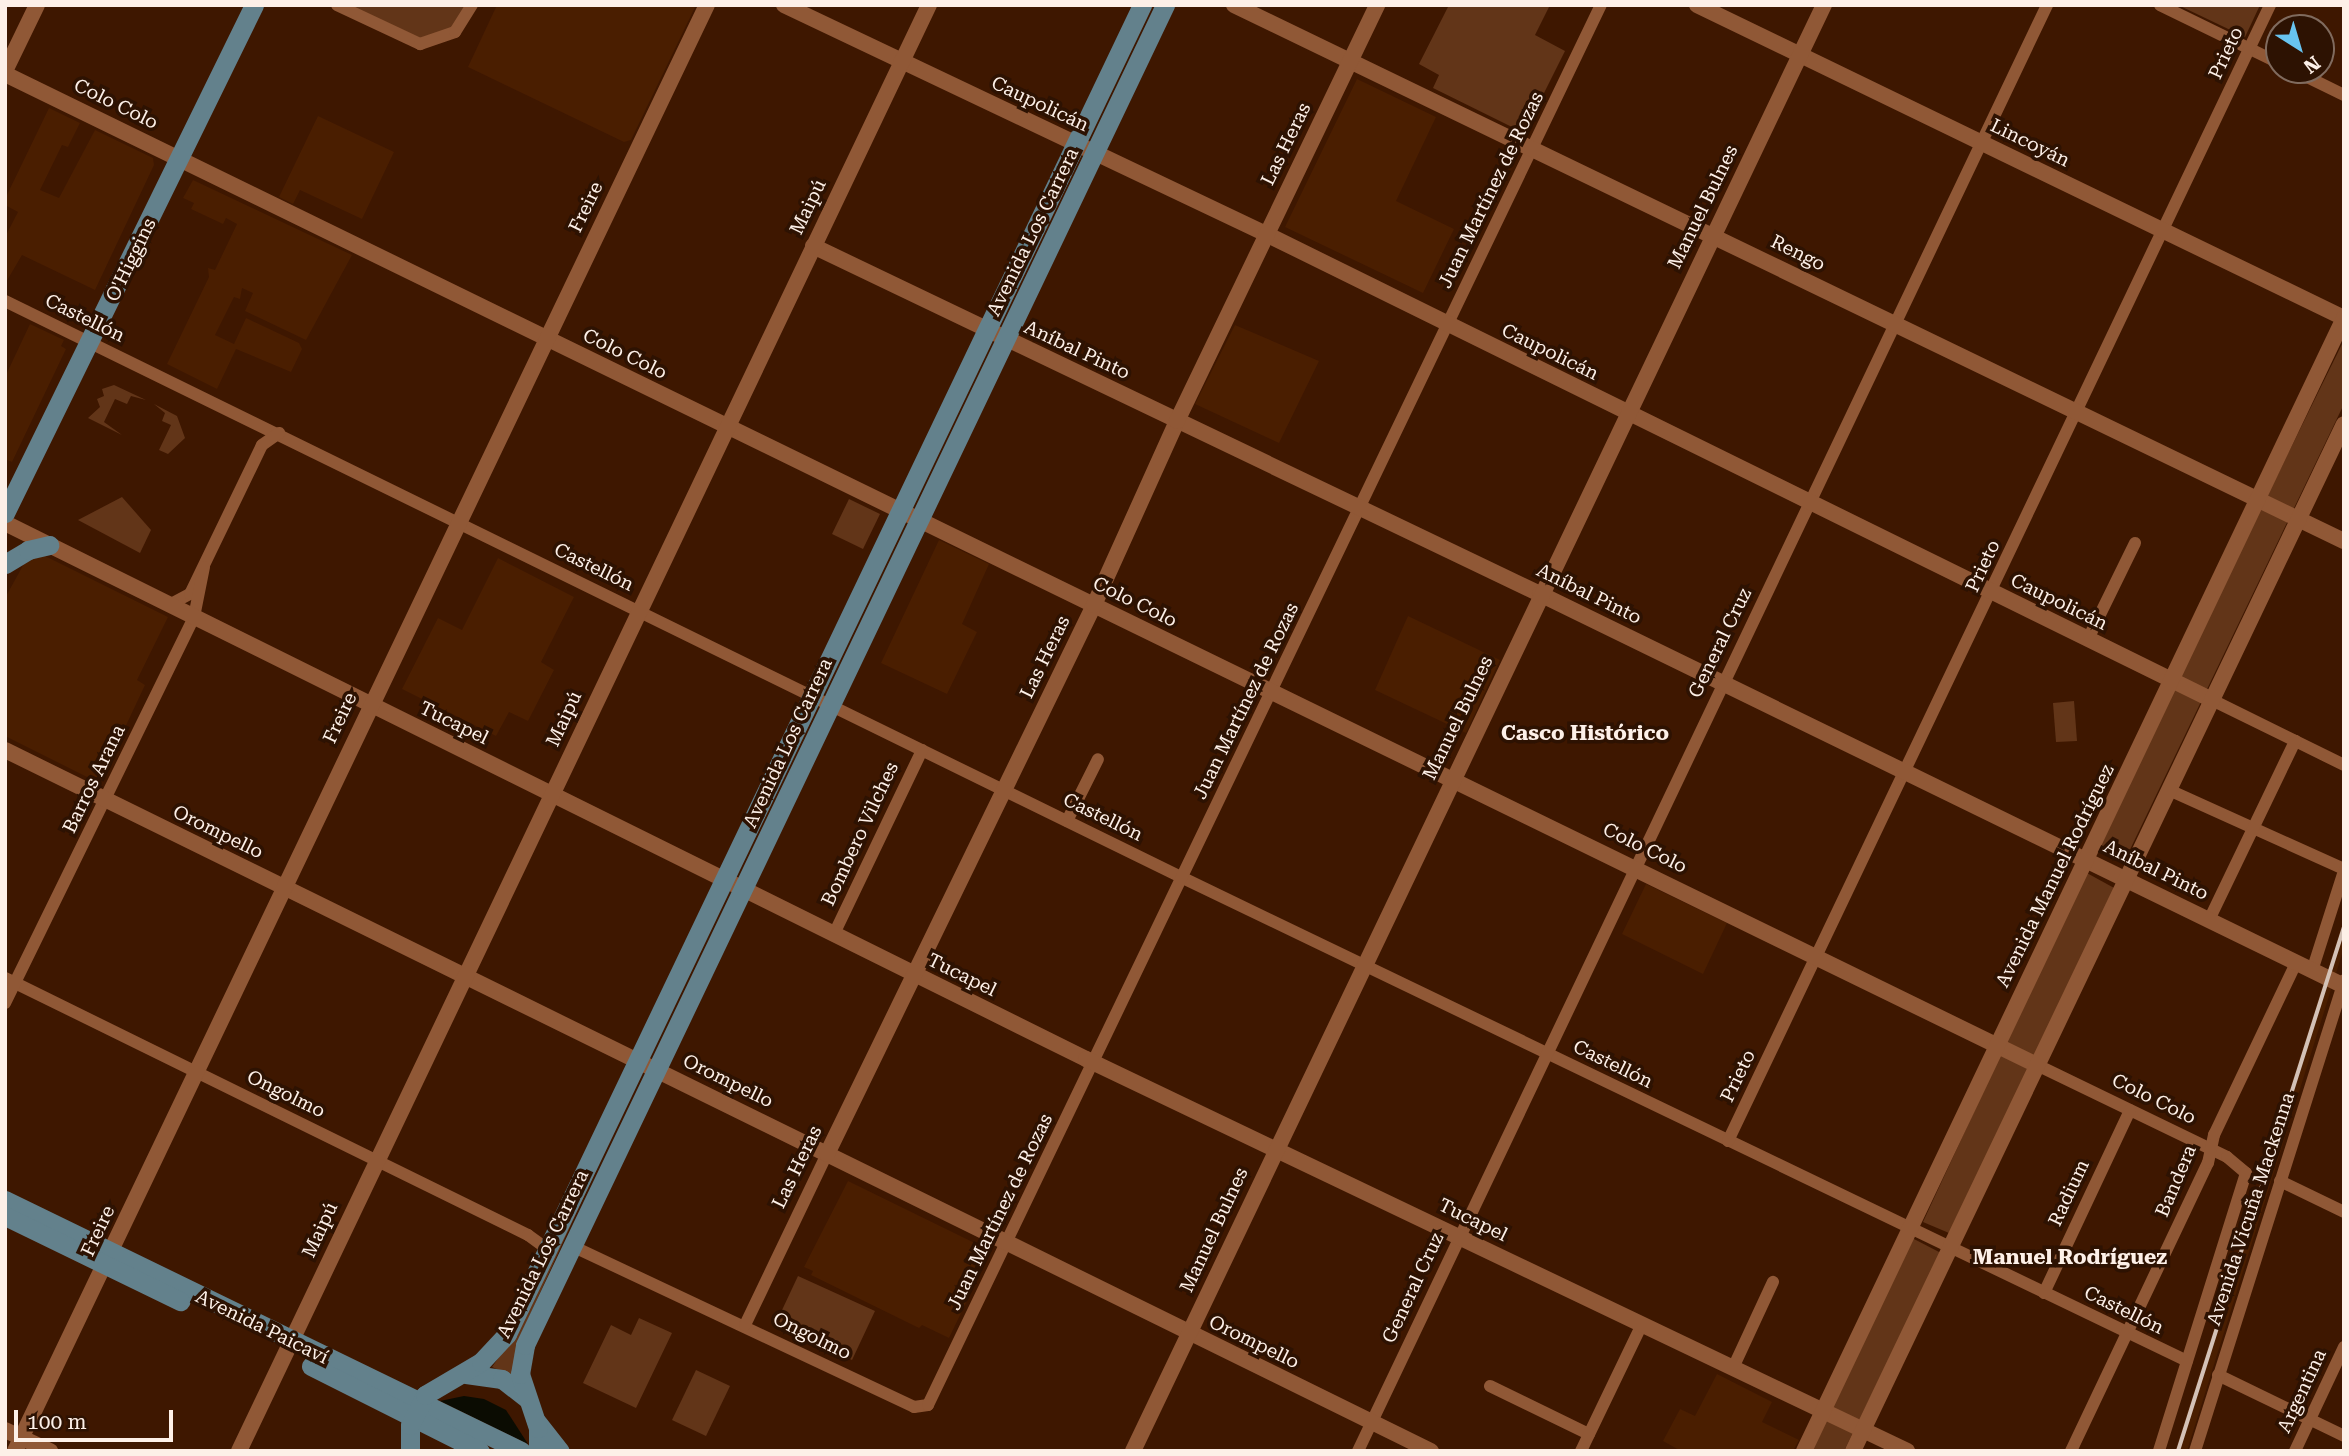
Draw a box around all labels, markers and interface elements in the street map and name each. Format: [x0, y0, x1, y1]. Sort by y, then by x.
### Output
north arrow [2265, 14, 2335, 84]
street label: Prieto [2204, 23, 2248, 83]
text: N [2299, 51, 2325, 78]
street label: Caupolicán [988, 72, 1092, 136]
street label: Colo Colo [70, 74, 162, 134]
street label: Juan Martínez de Rozas [1433, 88, 1549, 292]
street label: Las Heras [1256, 99, 1316, 189]
street label: Lincoyán [1987, 114, 2073, 172]
street label: Manuel Bulnes [1663, 141, 1743, 273]
street label: Avenida Los Carrera [982, 144, 1084, 320]
street label: Maipú [785, 176, 831, 238]
street label: Freire [564, 178, 608, 236]
street label: O'Higgins [101, 215, 161, 305]
street label: Rengo [1767, 230, 1829, 276]
street label: Castellón [41, 289, 129, 347]
street label: Aníbal Pinto [1021, 316, 1133, 384]
street label: Caupolicán [1498, 319, 1602, 385]
street label: Colo Colo [579, 324, 671, 384]
street label: Prieto [1961, 536, 2005, 596]
street label: Castellón [550, 538, 638, 596]
street label: Aníbal Pinto [1533, 559, 1645, 629]
street label: Caupolicán [2007, 569, 2111, 635]
street label: Colo Colo [1089, 572, 1181, 632]
street label: General Cruz [1684, 584, 1756, 702]
street label: Juan Martínez de Rozas [1188, 599, 1304, 803]
street label: Las Heras [1015, 612, 1075, 702]
street label: Manuel Bulnes [1418, 652, 1498, 784]
street label: Avenida Los Carrera [739, 655, 837, 831]
street label: Maipú [541, 688, 587, 750]
street label: Freire [318, 689, 362, 747]
street label: Tucapel [416, 697, 492, 749]
district label: Casco Histórico [1501, 720, 1669, 746]
street label: Barros Arana [58, 721, 130, 837]
street label: Bombero Vilches [817, 759, 903, 909]
street label: Avenida Manuel Rodríguez [1991, 761, 2119, 991]
street label: Castellón [1059, 788, 1147, 846]
street label: Orompello [169, 800, 267, 864]
street label: Colo Colo [1599, 818, 1691, 878]
street label: Aníbal Pinto [2100, 835, 2212, 905]
street label: Tucapel [924, 949, 1000, 1001]
street label: Castellón [1569, 1035, 1657, 1093]
street label: Prieto [1716, 1046, 1760, 1106]
street label: Orompello [679, 1049, 777, 1113]
street label: Ongolmo [243, 1065, 329, 1123]
street label: Colo Colo [2108, 1069, 2200, 1129]
street label: Avenida Vicuña Mackenna [2202, 1089, 2300, 1329]
street label: Juan Martínez de Rozas [942, 1110, 1058, 1314]
street label: Las Heras [767, 1122, 827, 1212]
street label: Bandera [2151, 1142, 2201, 1220]
street label: Radium [2044, 1156, 2094, 1230]
street label: Manuel Bulnes [1175, 1164, 1253, 1296]
street label: Avenida Los Carrera [492, 1166, 594, 1342]
street label: Tucapel [1435, 1194, 1511, 1246]
street label: Maipú [297, 1199, 343, 1261]
street label: Freire [76, 1202, 120, 1260]
street label: General Cruz [1377, 1229, 1449, 1347]
district label: Manuel Rodríguez [1973, 1244, 2167, 1270]
street label: Castellón [2080, 1281, 2168, 1339]
street label: Avenida Paicaví [192, 1285, 332, 1369]
street label: Ongolmo [769, 1307, 855, 1365]
street label: Orompello [1205, 1310, 1303, 1374]
street label: Argentina [2273, 1346, 2331, 1436]
scale bar [18, 1396, 177, 1440]
text: 100 m [27, 1410, 87, 1434]

